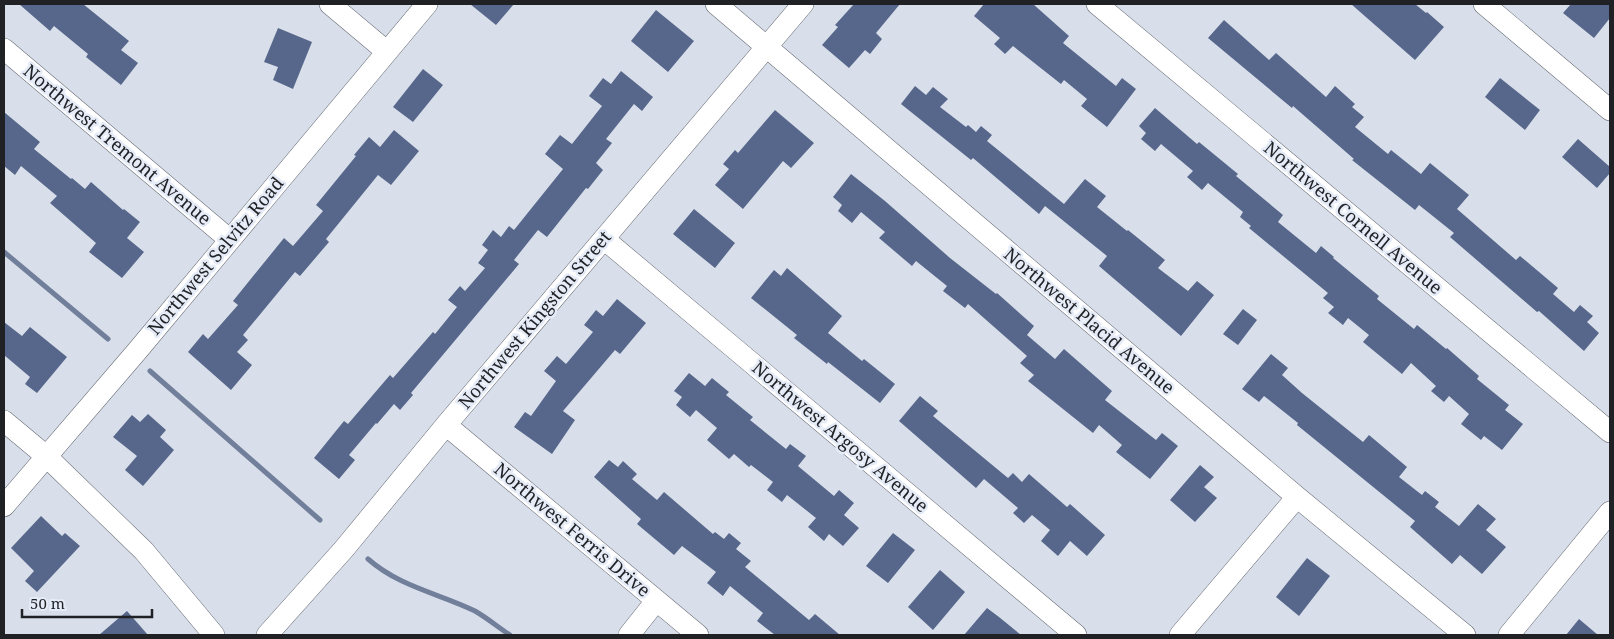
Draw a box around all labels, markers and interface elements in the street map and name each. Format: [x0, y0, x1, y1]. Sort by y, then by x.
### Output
street label: Northwest Tremont Avenue [19, 59, 217, 230]
street label: Northwest Cornell Avenue [1259, 135, 1448, 299]
street label: Northwest Selvitz Road [142, 171, 289, 339]
street label: Northwest Kingston Street [453, 225, 616, 413]
street label: Northwest Placid Avenue [999, 242, 1180, 399]
street label: Northwest Argosy Avenue [747, 355, 934, 517]
street label: Northwest Ferris Drive [489, 457, 656, 602]
scale bar [22, 586, 152, 618]
text: 50 m [30, 593, 65, 613]

